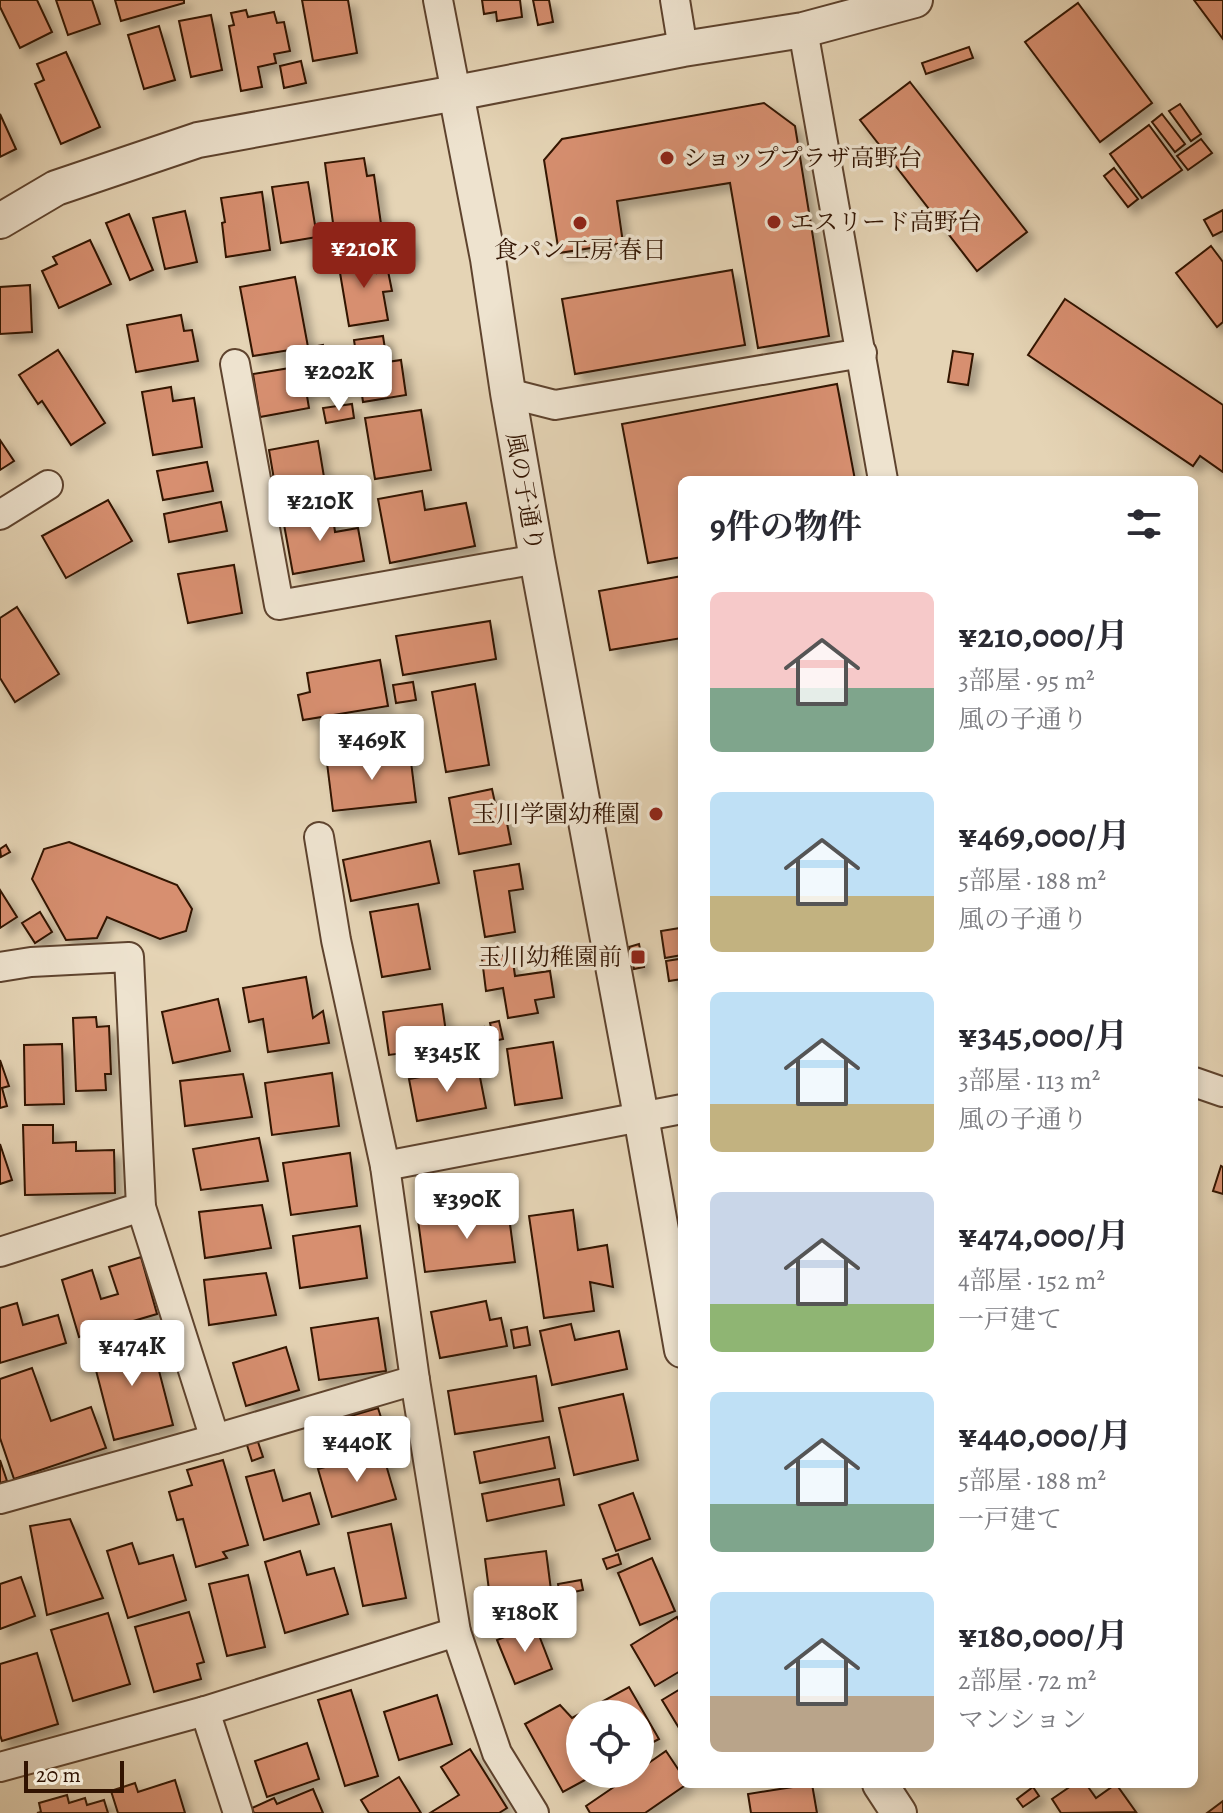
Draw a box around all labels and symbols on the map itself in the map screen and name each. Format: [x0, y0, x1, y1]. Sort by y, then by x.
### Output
place label: ショッププラザ高野台 [683, 142, 923, 174]
marker: ショッププラザ高野台 [658, 149, 676, 167]
place label: エスリード高野台 [790, 206, 982, 238]
marker: エスリード高野台 [765, 213, 783, 231]
marker: 食パン工房 春日 [571, 214, 589, 232]
pin: ¥210K [308, 222, 420, 290]
place label: 食パン工房 春日 [494, 234, 666, 266]
pin: ¥202K [283, 345, 395, 413]
street label: 風の子通り [499, 430, 551, 554]
pin: ¥210K [264, 475, 376, 543]
pin: ¥469K [316, 714, 428, 782]
place label: 玉川学園幼稚園 [472, 798, 640, 830]
marker: 玉川学園幼稚園 [647, 805, 665, 823]
place label: 玉川幼稚園前 [478, 941, 622, 973]
marker: 玉川幼稚園前 [629, 948, 647, 966]
pin: ¥345K [391, 1026, 503, 1094]
pin: ¥390K [411, 1173, 523, 1241]
pin: ¥474K [76, 1320, 188, 1388]
pin: ¥440K [301, 1416, 413, 1484]
pin: ¥180K [469, 1586, 581, 1654]
scale bar [24, 1757, 124, 1793]

